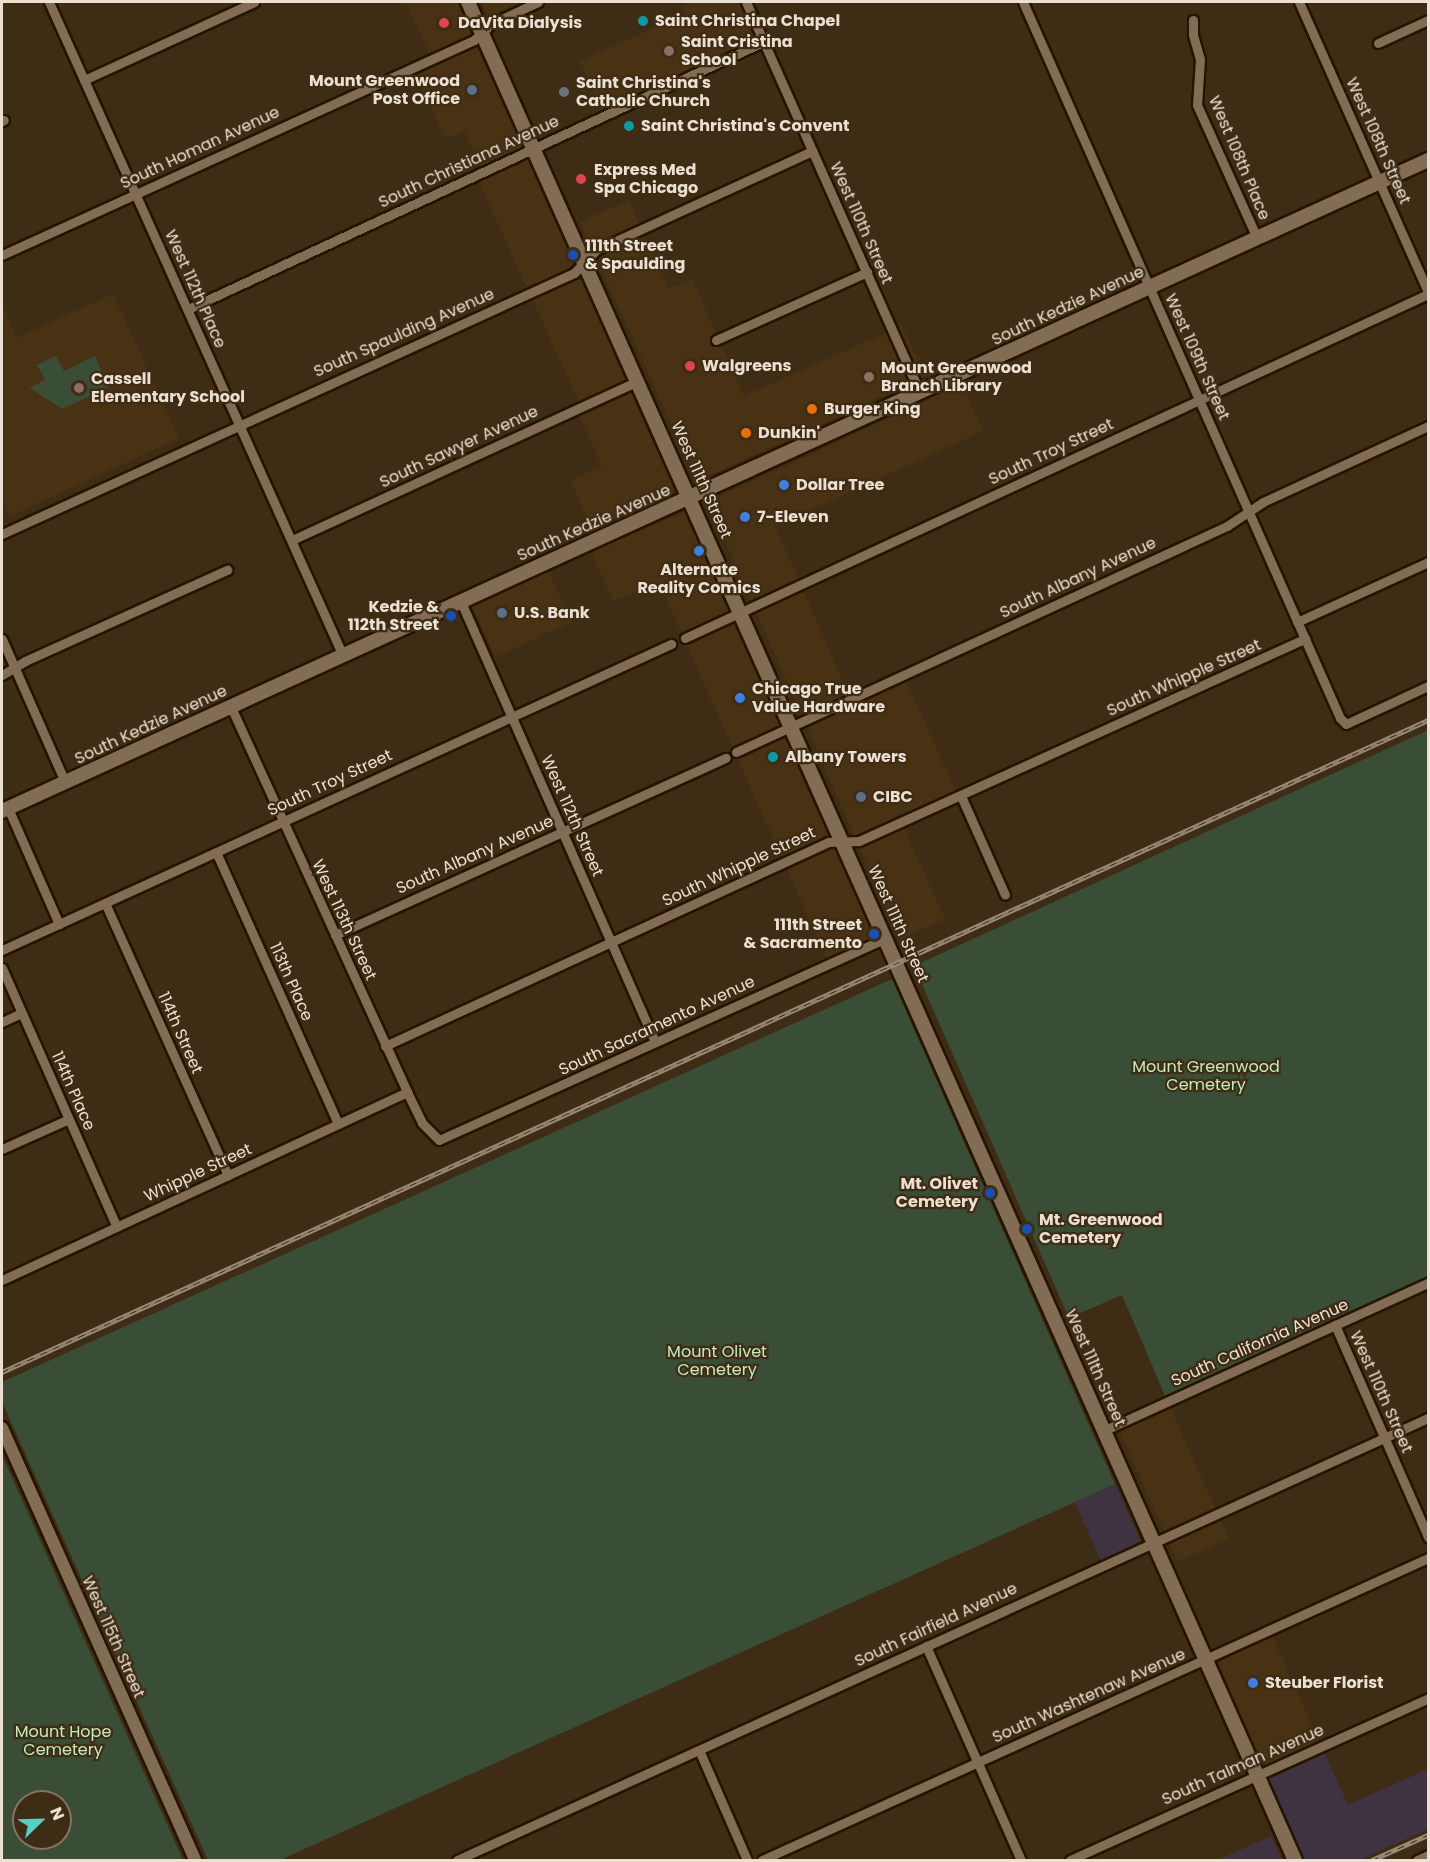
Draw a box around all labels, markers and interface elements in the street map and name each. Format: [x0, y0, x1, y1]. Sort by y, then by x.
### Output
place label: Saint Christina Chapel [655, 11, 840, 31]
place label: DaVita Dialysis [458, 13, 582, 33]
marker: DaVita Dialysis [435, 14, 453, 32]
marker: Saint Christina Chapel [636, 14, 650, 28]
place label: Saint Cristina School [681, 32, 793, 70]
marker: Saint Cristina School [662, 44, 676, 58]
place label: Mount Greenwood Post Office [309, 71, 460, 109]
place label: Saint Christina's Catholic Church [576, 73, 711, 111]
street label: West 108th Street [1341, 75, 1415, 207]
marker: Mount Greenwood Post Office [465, 83, 479, 97]
marker: Saint Christina's Catholic Church [557, 85, 571, 99]
street label: West 108th Place [1204, 93, 1274, 223]
street label: South Homan Avenue [117, 103, 283, 193]
street label: South Christiana Avenue [376, 112, 562, 212]
place label: Saint Christina's Convent [641, 116, 850, 136]
marker: Saint Christina's Convent [622, 119, 636, 133]
street label: West 110th Street [825, 159, 897, 287]
place label: Express Med Spa Chicago [594, 160, 698, 198]
marker: Express Med Spa Chicago [572, 170, 590, 188]
street label: West 112th Place [160, 227, 230, 351]
place label: 111th Street & Spaulding [585, 236, 685, 274]
marker: 111th Street & Spaulding [566, 248, 580, 262]
street label: South Kedzie Avenue [989, 262, 1147, 350]
street label: South Spaulding Avenue [311, 284, 497, 382]
street label: West 109th Street [1160, 291, 1234, 423]
place label: Walgreens [702, 356, 792, 376]
place label: Mount Greenwood Branch Library [881, 358, 1032, 396]
marker: Walgreens [683, 359, 697, 373]
place label: Cassell Elementary School [91, 369, 245, 407]
marker: Mount Greenwood Branch Library [862, 370, 876, 384]
marker: Cassell Elementary School [72, 381, 86, 395]
place label: Burger King [824, 399, 921, 419]
street label: South Sawyer Avenue [377, 402, 541, 492]
marker: Burger King [805, 402, 819, 416]
street label: South Troy Street [986, 415, 1116, 489]
street label: West 111th Street [666, 418, 736, 542]
place label: Dunkin' [758, 423, 820, 443]
marker: Dunkin' [739, 426, 753, 440]
place label: Dollar Tree [796, 475, 884, 495]
marker: Dollar Tree [777, 478, 791, 492]
street label: South Kedzie Avenue [514, 480, 674, 566]
place label: 7-Eleven [757, 507, 829, 527]
marker: 7-Eleven [738, 510, 752, 524]
street label: South Albany Avenue [997, 533, 1159, 623]
marker: Alternate Reality Comics [692, 544, 706, 558]
place label: Alternate Reality Comics [637, 560, 761, 598]
place label: Kedzie & 112th Street [348, 597, 439, 635]
place label: U.S. Bank [514, 603, 590, 623]
marker: U.S. Bank [495, 606, 509, 620]
marker: Kedzie & 112th Street [444, 609, 458, 623]
street label: South Whipple Street [1104, 635, 1264, 721]
place label: Chicago True Value Hardware [752, 679, 885, 717]
street label: South Kedzie Avenue [72, 681, 230, 769]
marker: Chicago True Value Hardware [733, 691, 747, 705]
street label: South Troy Street [265, 746, 395, 820]
place label: Albany Towers [785, 747, 907, 767]
marker: Albany Towers [766, 750, 780, 764]
street label: West 112th Street [537, 752, 607, 880]
place label: CIBC [873, 787, 913, 807]
marker: CIBC [854, 790, 868, 804]
street label: South Albany Avenue [393, 812, 557, 898]
street label: South Whipple Street [659, 823, 819, 911]
street label: West 113th Street [308, 857, 380, 983]
street label: West 111th Street [863, 862, 933, 986]
place label: 111th Street & Sacramento [743, 915, 862, 953]
marker: 111th Street & Sacramento [867, 927, 881, 941]
street label: 113th Place [265, 940, 317, 1024]
street label: South Sacramento Avenue [556, 972, 758, 1080]
street label: 114th Street [153, 989, 207, 1077]
street label: 114th Place [47, 1049, 99, 1133]
park label: Mount Greenwood Cemetery [1132, 1057, 1280, 1095]
street label: Whipple Street [141, 1140, 255, 1206]
place label: Mt. Olivet Cemetery [896, 1174, 978, 1212]
marker: Mt. Olivet Cemetery [983, 1186, 997, 1200]
place label: Mt. Greenwood Cemetery [1039, 1210, 1163, 1248]
marker: Mt. Greenwood Cemetery [1020, 1222, 1034, 1236]
street label: South California Avenue [1168, 1295, 1352, 1391]
street label: West 111th Street [1060, 1306, 1130, 1430]
street label: West 110th Street [1345, 1328, 1417, 1456]
park label: Mount Olivet Cemetery [667, 1342, 767, 1380]
street label: West 115th Street [77, 1573, 149, 1701]
street label: South Fairfield Avenue [852, 1579, 1020, 1671]
street label: South Washtenaw Avenue [989, 1645, 1189, 1747]
place label: Steuber Florist [1265, 1673, 1384, 1693]
marker: Steuber Florist [1246, 1676, 1260, 1690]
street label: South Talman Avenue [1159, 1721, 1327, 1809]
park label: Mount Hope Cemetery [15, 1722, 111, 1760]
north arrow [12, 1790, 72, 1850]
text: N [44, 1804, 70, 1824]

